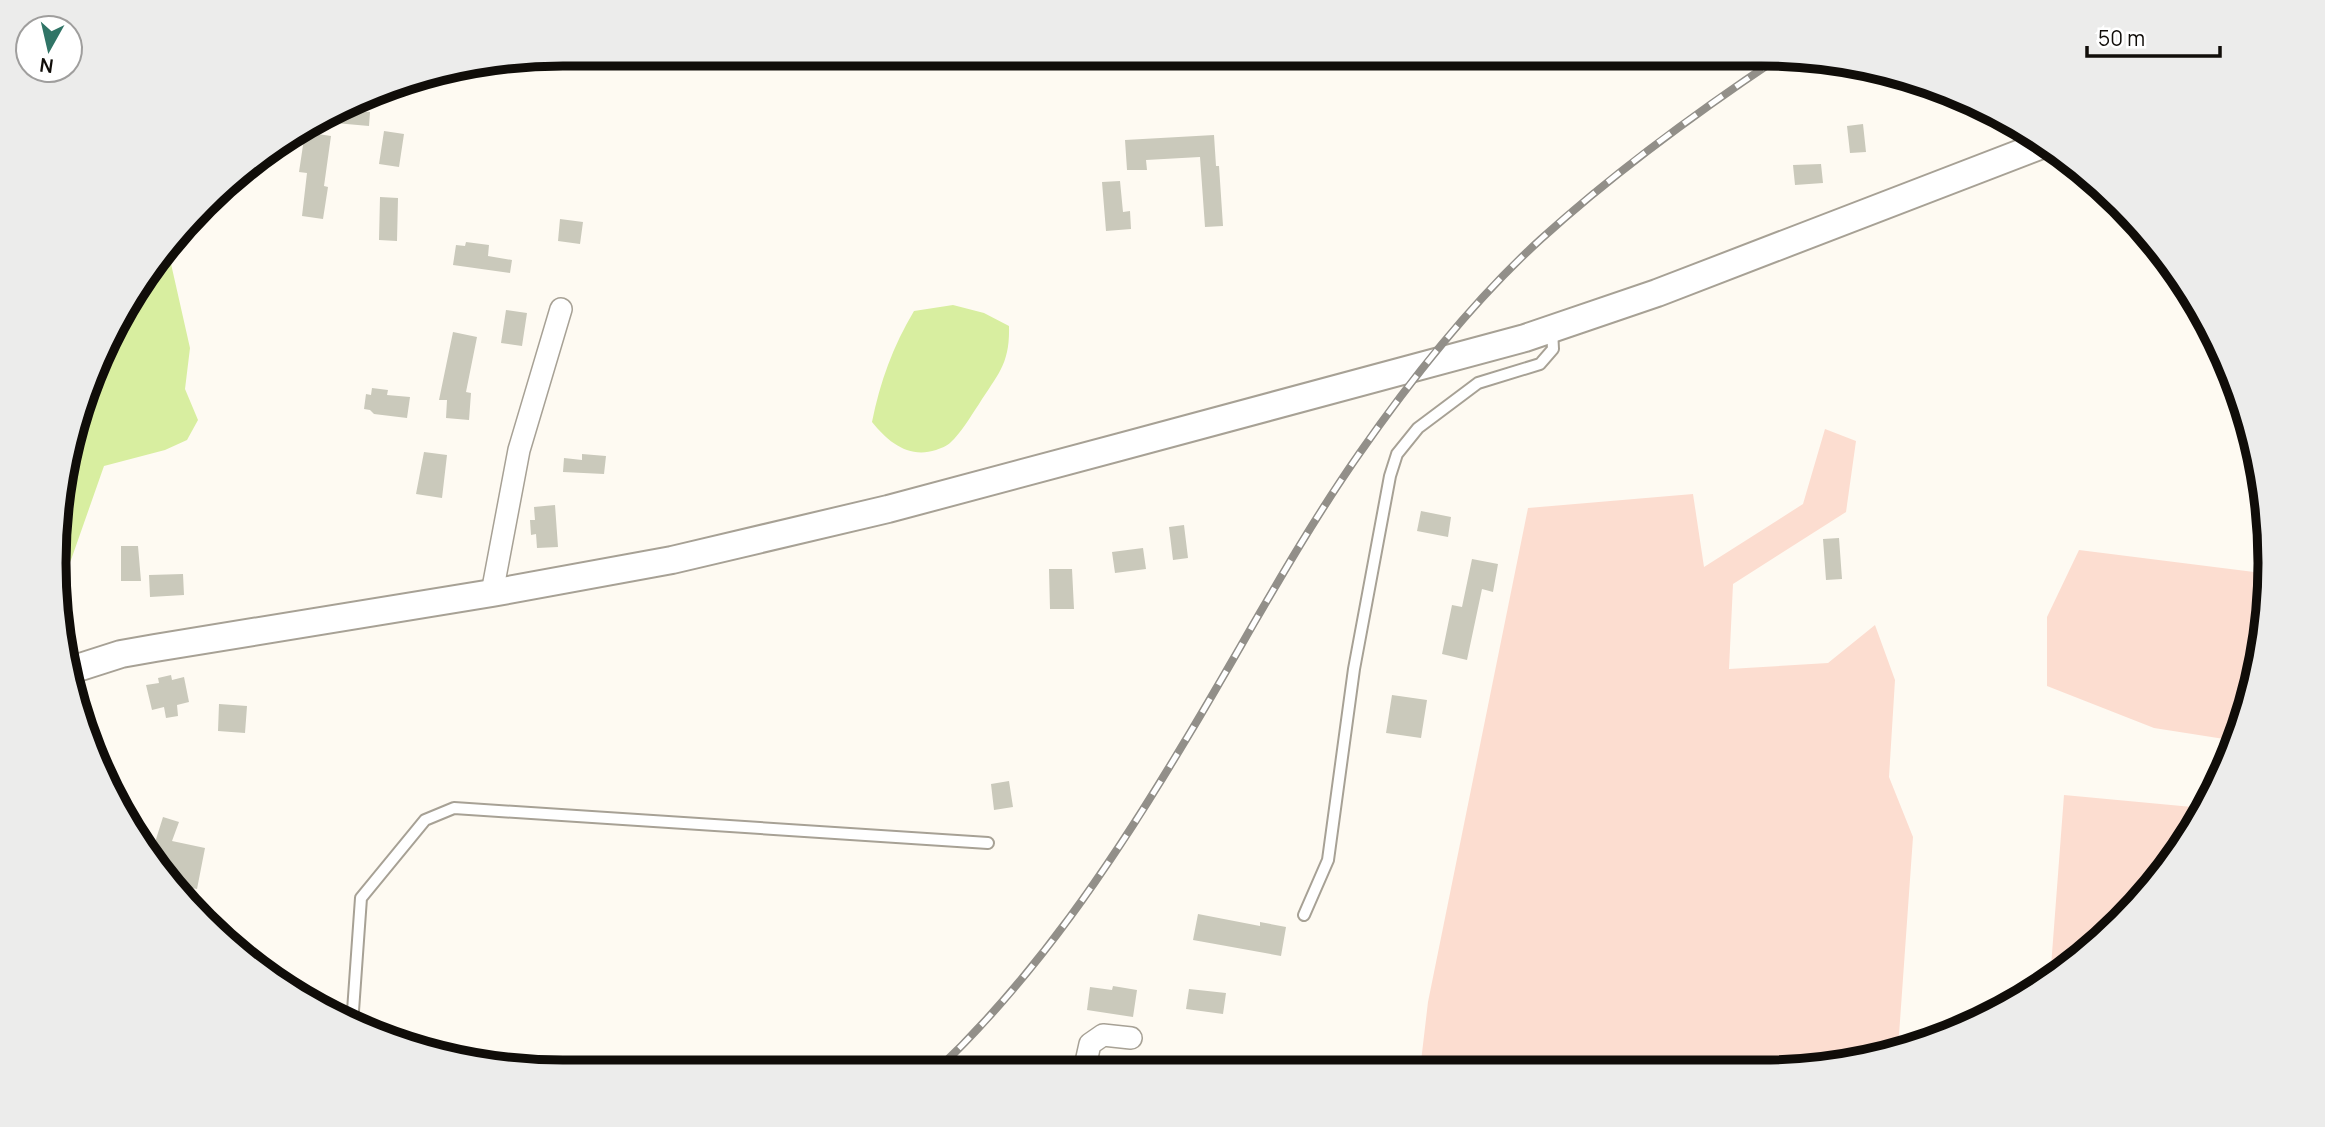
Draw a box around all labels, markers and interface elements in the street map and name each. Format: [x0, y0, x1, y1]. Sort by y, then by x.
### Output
north arrow [14, 14, 84, 84]
scale bar [2087, 14, 2220, 58]
text: 50 m [2098, 24, 2145, 52]
text: N [38, 52, 55, 80]

